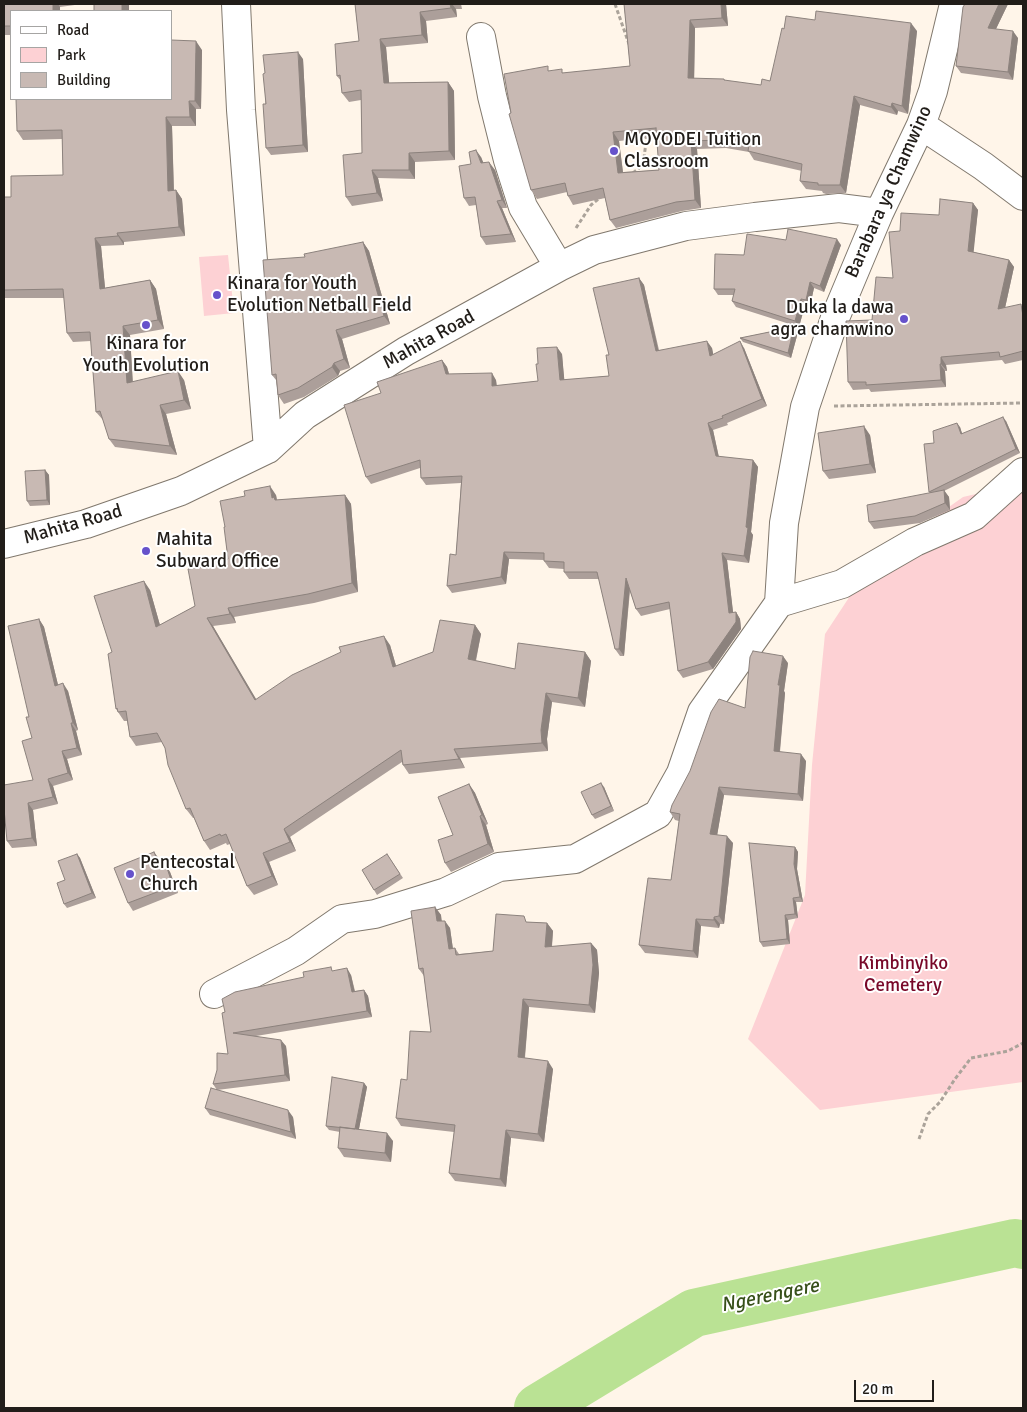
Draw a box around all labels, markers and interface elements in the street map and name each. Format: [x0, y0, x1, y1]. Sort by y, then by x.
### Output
legend [10, 10, 172, 100]
text: Road [57, 21, 89, 39]
text: Park [57, 46, 86, 64]
text: Building [57, 71, 111, 89]
street label: Barabara ya Chamwino [841, 102, 937, 282]
place label: MOYODEI Tuition Classroom [624, 129, 761, 173]
marker: MOYODEI Tuition Classroom [608, 145, 620, 157]
place label: Kinara for Youth Evolution Netball Field [227, 273, 412, 317]
marker: Kinara for Youth Evolution Netball Field [211, 289, 223, 301]
place label: Duka la dawa agra chamwino [771, 297, 894, 341]
street label: Mahita Road [379, 305, 479, 375]
marker: Duka la dawa agra chamwino [898, 313, 910, 325]
marker: Kinara for Youth Evolution [140, 319, 152, 331]
place label: Kinara for Youth Evolution [83, 333, 209, 377]
street label: Mahita Road [21, 500, 125, 550]
place label: Mahita Subward Office [156, 529, 279, 573]
marker: Mahita Subward Office [140, 545, 152, 557]
place label: Pentecostal Church [140, 852, 235, 896]
marker: Pentecostal Church [124, 868, 136, 880]
park label: Kimbinyiko Cemetery [858, 953, 948, 997]
water label: Ngerengere [719, 1274, 821, 1318]
scale bar [857, 1370, 937, 1402]
text: 20 m [862, 1380, 893, 1398]

